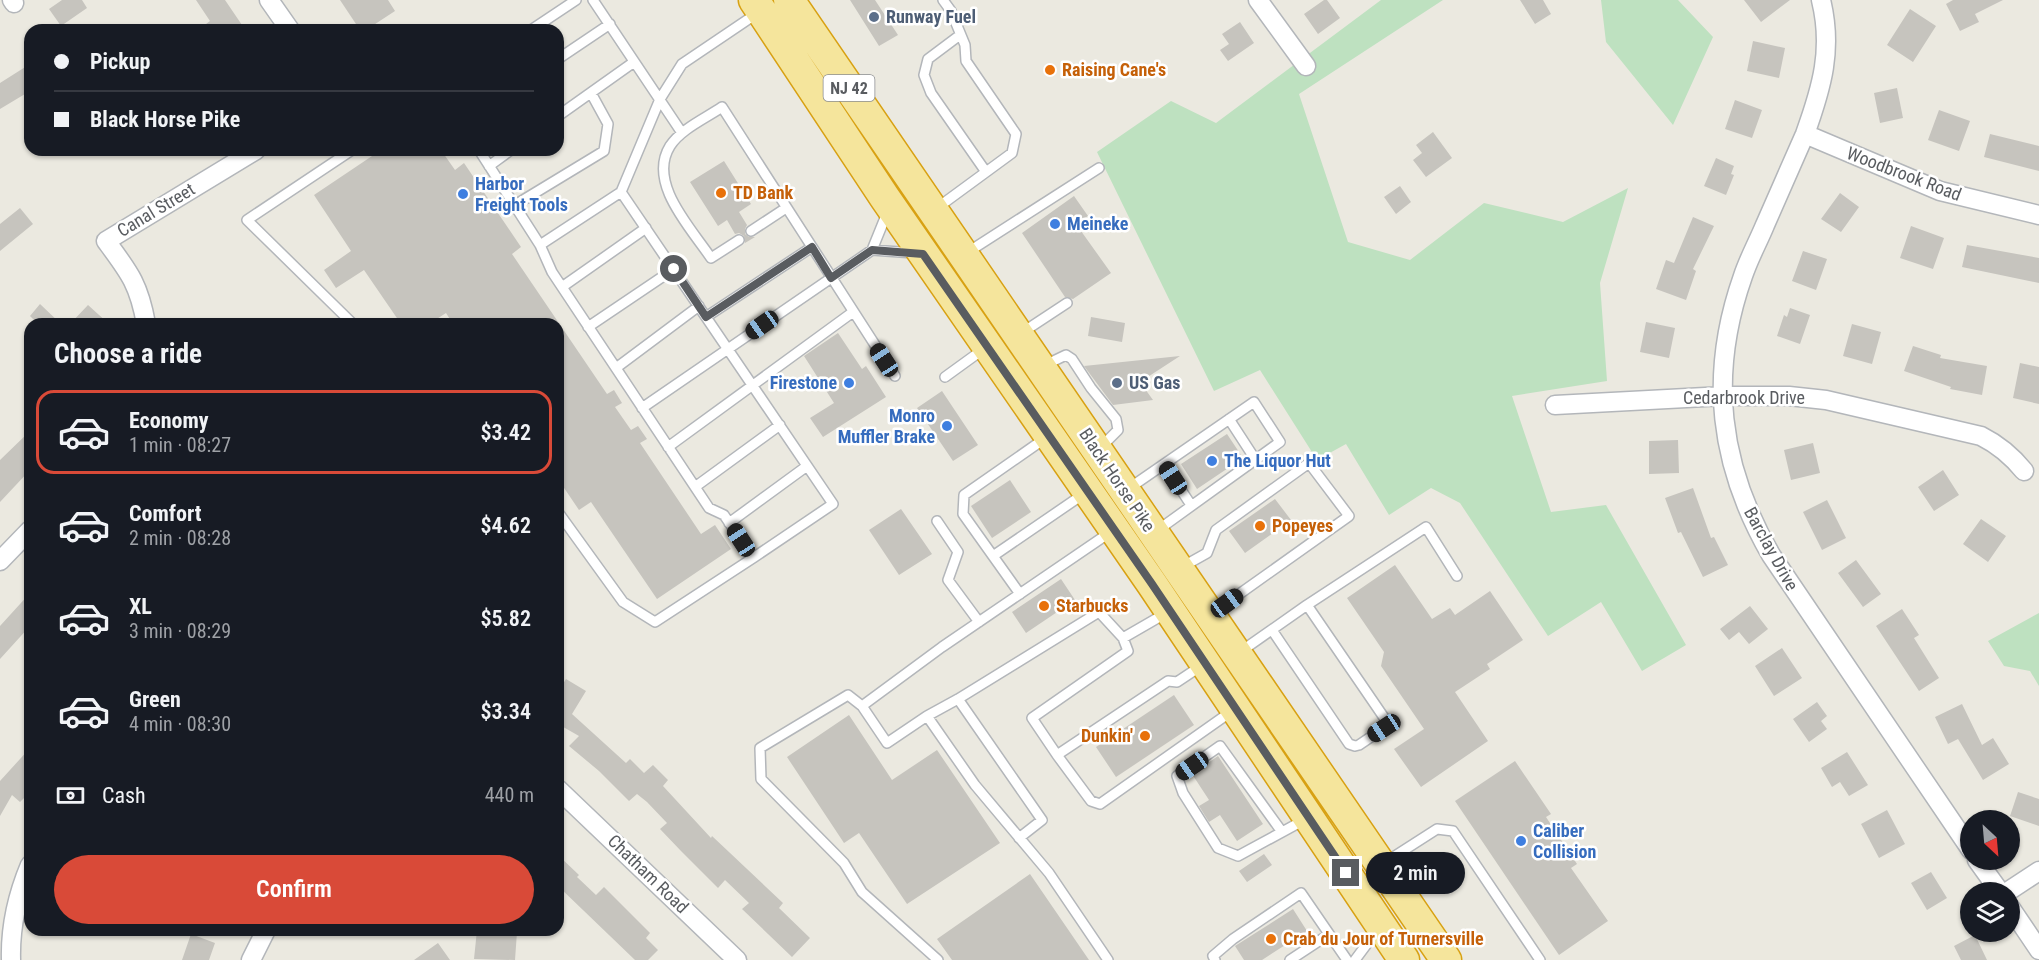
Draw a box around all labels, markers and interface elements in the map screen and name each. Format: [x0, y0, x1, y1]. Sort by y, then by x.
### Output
place label: Runway Fuel [886, 6, 976, 27]
marker: Runway Fuel [867, 10, 881, 24]
text: Pickup [90, 49, 150, 74]
place label: Raising Cane's [1062, 59, 1166, 80]
marker: Raising Cane's [1043, 63, 1057, 77]
road number: NJ 42 [824, 75, 874, 101]
text: Black Horse Pike [90, 107, 240, 132]
street label: Woodbrook Road [1844, 142, 1964, 205]
place label: Harbor Freight Tools [475, 173, 568, 215]
street label: Canal Street [113, 178, 198, 241]
place label: TD Bank [733, 182, 794, 203]
marker: TD Bank [714, 186, 728, 200]
marker: Harbor Freight Tools [456, 187, 470, 201]
place label: Meineke [1067, 213, 1129, 234]
marker: Meineke [1048, 217, 1062, 231]
route start [660, 255, 687, 282]
car [742, 307, 782, 343]
text: Choose a ride [54, 338, 202, 370]
car [867, 340, 901, 380]
place label: Firestone [770, 372, 837, 393]
place label: US Gas [1129, 372, 1180, 393]
marker: Firestone [842, 376, 856, 390]
marker: US Gas [1110, 376, 1124, 390]
street label: Cedarbrook Drive [1683, 387, 1805, 408]
icon: car [57, 405, 111, 459]
place label: Monro Muffler Brake [838, 405, 935, 447]
text: Economy [129, 408, 209, 433]
marker: Monro Muffler Brake [940, 419, 954, 433]
text: $3.42 [480, 420, 531, 445]
street label: Black Horse Pike [1075, 424, 1160, 535]
text: 1 min · 08:27 [129, 433, 231, 457]
place label: The Liquor Hut [1224, 450, 1331, 471]
marker: The Liquor Hut [1205, 454, 1219, 468]
car [1156, 458, 1190, 498]
icon: car [57, 498, 111, 552]
text: Comfort [129, 501, 202, 526]
street label: Barclay Drive [1740, 503, 1803, 594]
text: $4.62 [480, 513, 531, 538]
place label: Popeyes [1272, 515, 1333, 536]
marker: Popeyes [1253, 519, 1267, 533]
car [724, 520, 758, 560]
text: 2 min · 08:28 [129, 526, 231, 550]
car [1207, 585, 1247, 621]
icon: car [57, 591, 111, 645]
text: XL [129, 594, 152, 619]
place label: Starbucks [1056, 595, 1129, 616]
marker: Starbucks [1037, 599, 1051, 613]
text: $5.82 [480, 606, 531, 631]
text: 3 min · 08:29 [129, 619, 231, 643]
icon: car [57, 684, 111, 738]
text: Green [129, 687, 181, 712]
text: $3.34 [480, 699, 531, 724]
car [1364, 711, 1404, 745]
text: 4 min · 08:30 [129, 712, 231, 736]
place label: Dunkin' [1081, 725, 1133, 746]
marker: Dunkin' [1138, 729, 1152, 743]
car [1172, 748, 1212, 784]
icon: cash [54, 779, 87, 812]
text: Cash [102, 783, 146, 808]
text: 440 m [485, 783, 534, 807]
north arrow [1960, 810, 2020, 870]
map controls [1960, 810, 2020, 942]
place label: Caliber Collision [1533, 820, 1596, 862]
street label: Chatham Road [604, 830, 693, 917]
marker: Caliber Collision [1514, 834, 1528, 848]
callout: 2 min [1367, 852, 1466, 894]
button: Confirm [54, 855, 534, 924]
route end [1332, 859, 1359, 886]
text: 2 min [1393, 861, 1438, 885]
button: layers [1960, 882, 2020, 942]
place label: Crab du Jour of Turnersville [1283, 928, 1484, 949]
marker: Crab du Jour of Turnersville [1264, 932, 1278, 946]

